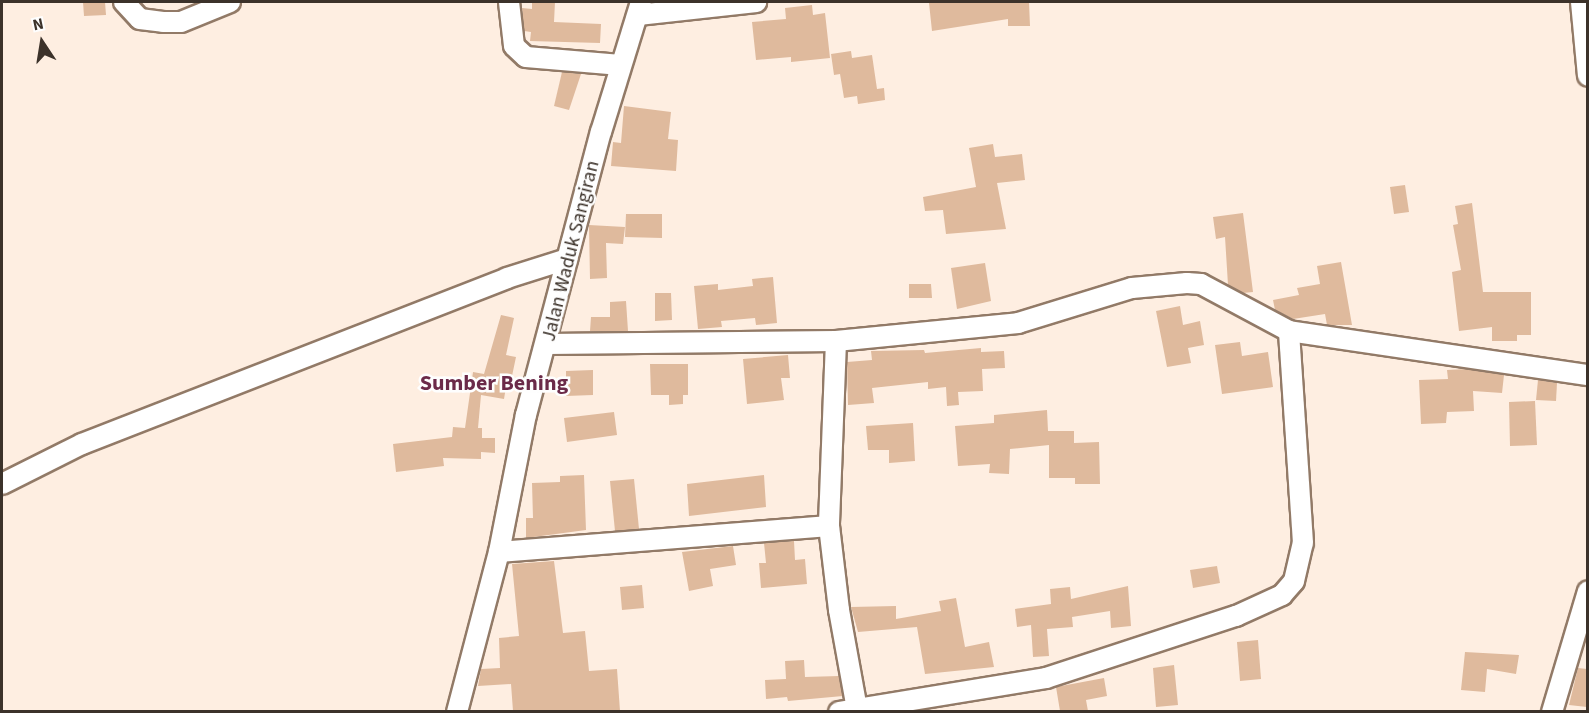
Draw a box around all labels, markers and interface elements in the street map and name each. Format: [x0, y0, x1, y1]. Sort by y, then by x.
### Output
north arrow [12, 12, 72, 72]
text: N [31, 13, 46, 36]
street label: Jalan Waduk Sangiran [537, 158, 605, 344]
district label: Sumber Bening [420, 371, 568, 397]

